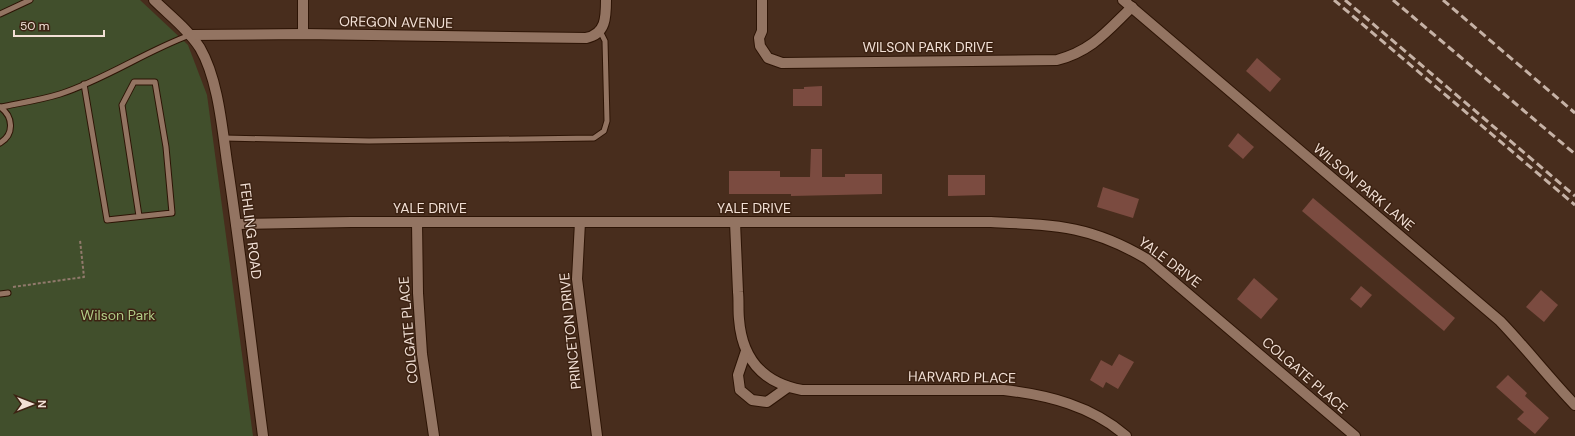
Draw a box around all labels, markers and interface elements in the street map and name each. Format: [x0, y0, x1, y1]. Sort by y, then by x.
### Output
scale bar [14, 12, 104, 38]
street label: OREGON AVENUE [339, 12, 453, 32]
text: 50 m [20, 18, 49, 34]
street label: WILSON PARK DRIVE [862, 38, 994, 56]
street label: WILSON PARK LANE [1310, 139, 1418, 235]
street label: FEHLING ROAD [236, 182, 266, 280]
street label: YALE DRIVE [393, 199, 467, 217]
street label: YALE DRIVE [717, 199, 791, 217]
street label: YALE DRIVE [1135, 233, 1205, 291]
street label: PRINCETON DRIVE [555, 272, 585, 390]
street label: COLGATE PLACE [394, 275, 422, 384]
park label: Wilson Park [81, 306, 155, 324]
street label: COLGATE PLACE [1258, 333, 1352, 417]
street label: HARVARD PLACE [908, 367, 1016, 387]
north arrow [12, 384, 52, 424]
text: N [35, 400, 49, 408]

